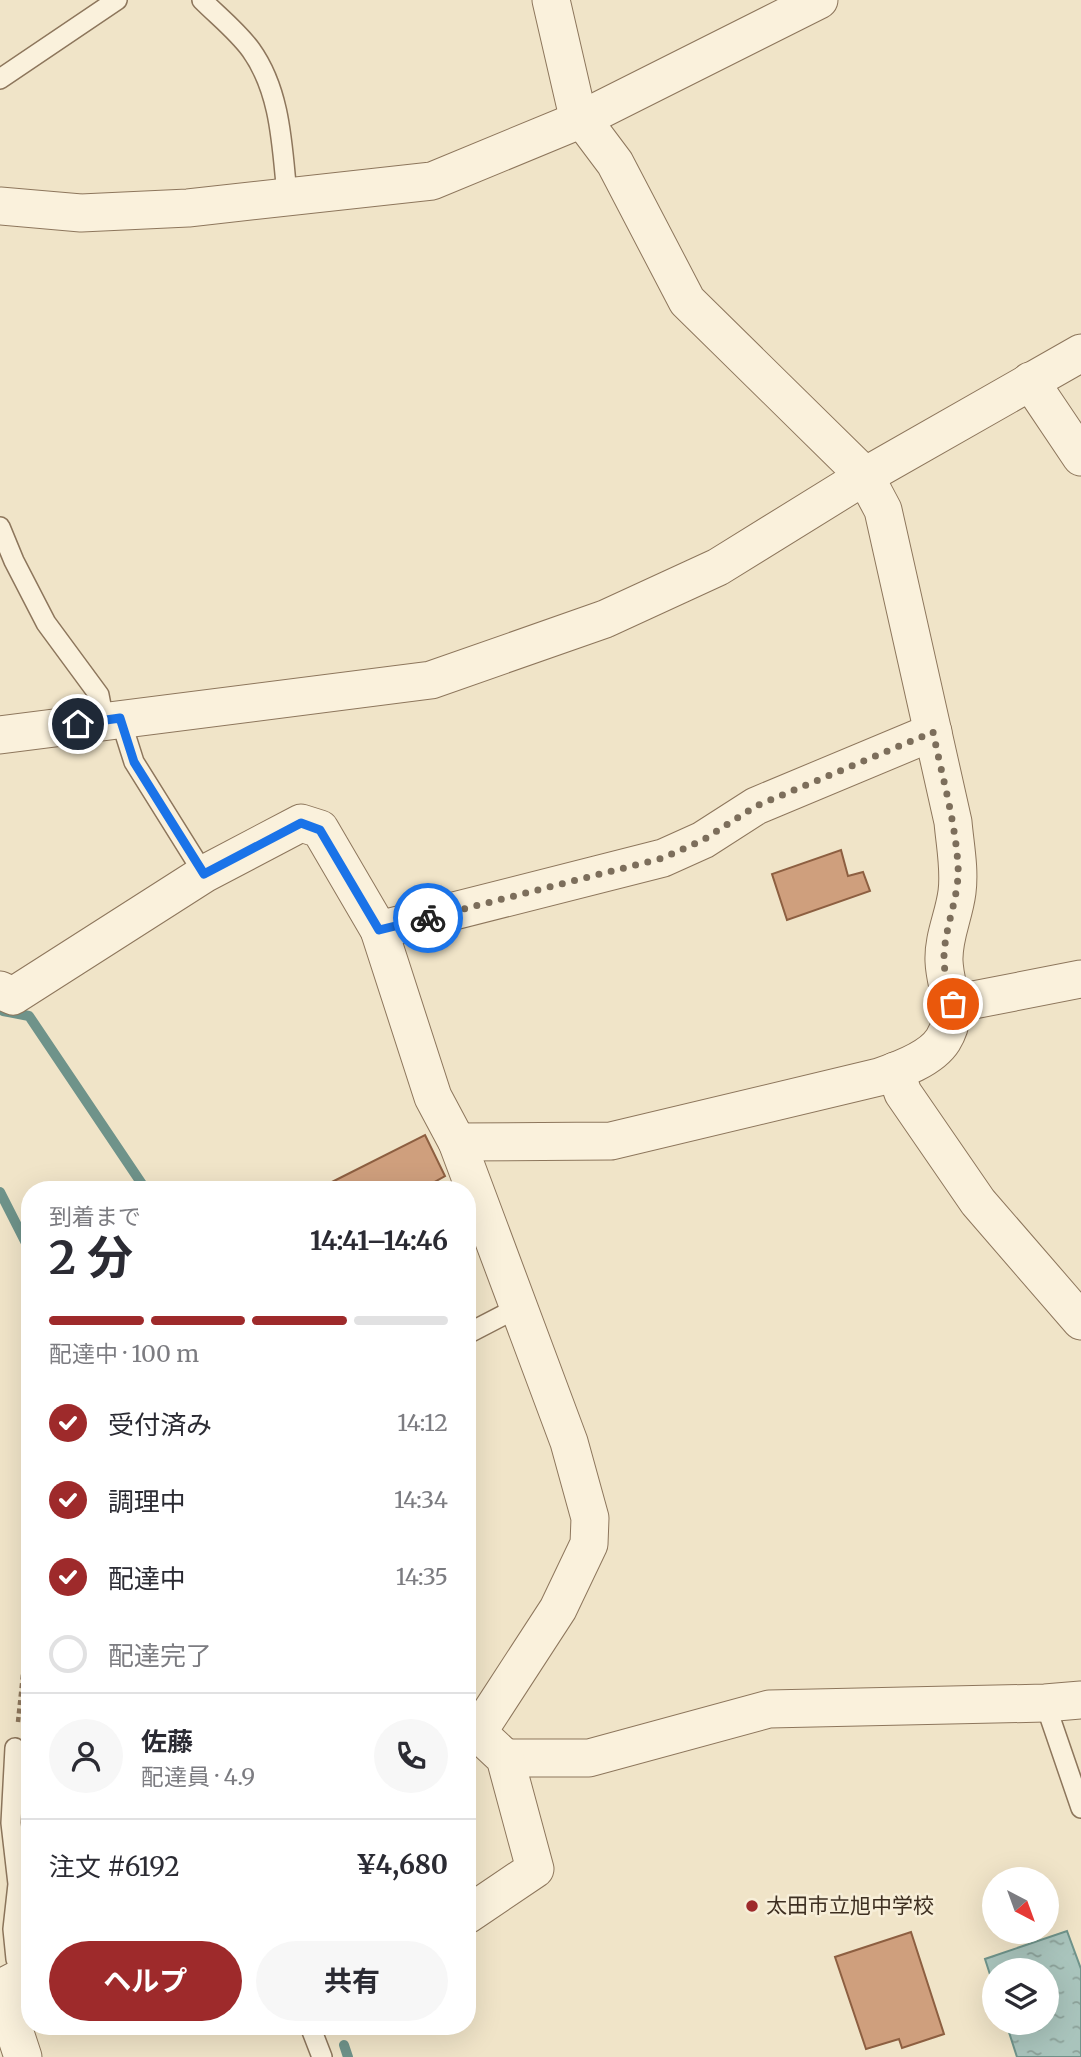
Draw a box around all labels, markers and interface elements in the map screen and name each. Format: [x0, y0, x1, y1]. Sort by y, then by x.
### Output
pin [48, 694, 108, 754]
icon: home [59, 705, 97, 743]
courier [393, 883, 463, 953]
icon: bike [409, 899, 447, 937]
pin [923, 974, 983, 1034]
icon: bag [934, 985, 972, 1023]
text: 到着まで [49, 1202, 141, 1231]
text: 14:41–14:46 [310, 1224, 448, 1257]
text: 2 分 [49, 1229, 133, 1287]
text: 配達中 · 100 m [49, 1339, 199, 1368]
icon: check [49, 1404, 87, 1442]
text: 受付済み [108, 1408, 212, 1441]
text: 14:12 [397, 1408, 448, 1437]
icon: check [49, 1481, 87, 1519]
text: 調理中 [108, 1485, 186, 1518]
text: 14:34 [394, 1485, 448, 1514]
icon: check [49, 1558, 87, 1596]
text: 配達中 [108, 1562, 186, 1595]
text: 14:35 [396, 1562, 448, 1591]
text: 配達完了 [108, 1639, 212, 1672]
button: person [49, 1719, 123, 1793]
button: phone [374, 1719, 448, 1793]
text: 佐藤 [141, 1725, 193, 1758]
text: 配達員 · 4.9 [141, 1762, 255, 1791]
text: ¥4,680 [356, 1848, 448, 1881]
text: 注文 #6192 [49, 1850, 180, 1883]
north arrow [982, 1867, 1059, 1944]
map controls [982, 1867, 1059, 2035]
place label: 太田市立旭中学校 [766, 1892, 934, 1919]
marker: 太田市立旭中学校 [744, 1898, 760, 1914]
button: ヘルプ [49, 1941, 242, 2021]
button: 共有 [256, 1941, 448, 2021]
button: layers [982, 1958, 1059, 2035]

